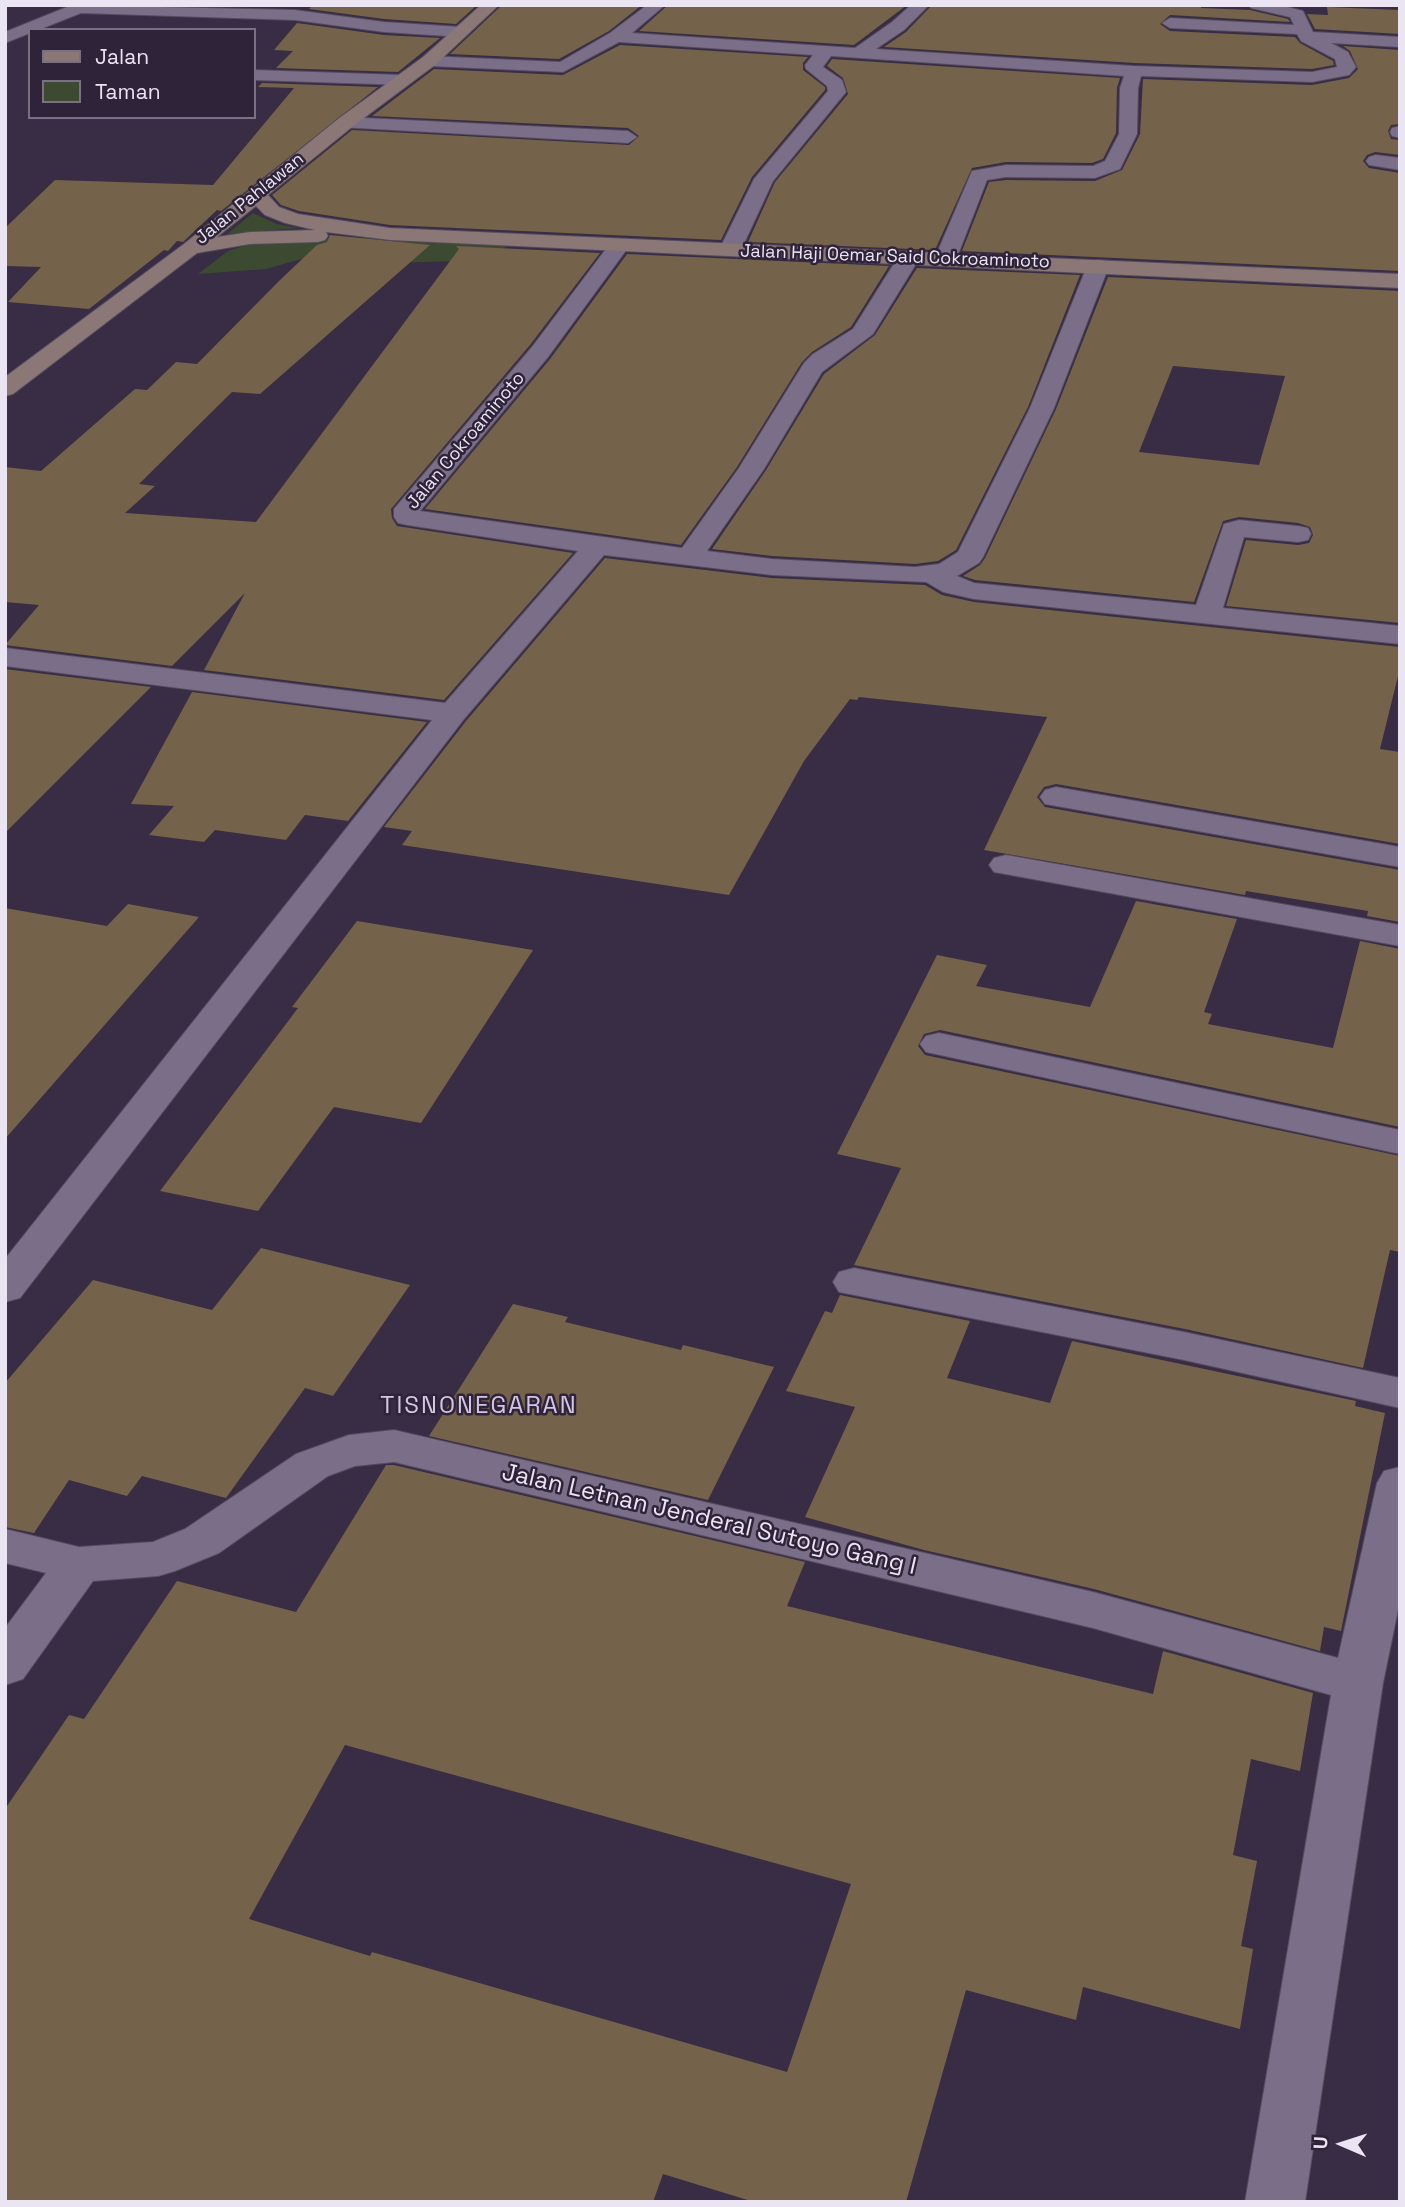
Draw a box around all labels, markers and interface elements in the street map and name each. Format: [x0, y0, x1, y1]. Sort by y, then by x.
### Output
legend [28, 28, 256, 119]
text: Jalan [95, 43, 149, 70]
text: Taman [95, 78, 161, 105]
street label: Jalan Pahlawan [191, 149, 309, 249]
street label: Jalan Haji Oemar Said Cokroaminoto [740, 241, 1050, 273]
street label: Jalan Cokroaminoto [402, 368, 530, 514]
district label: TISNONEGARAN [382, 1392, 576, 1420]
street label: Jalan Letnan Jenderal Sutoyo Gang I [499, 1458, 919, 1582]
north arrow [1307, 2109, 1377, 2179]
text: U [1308, 2136, 1333, 2150]

